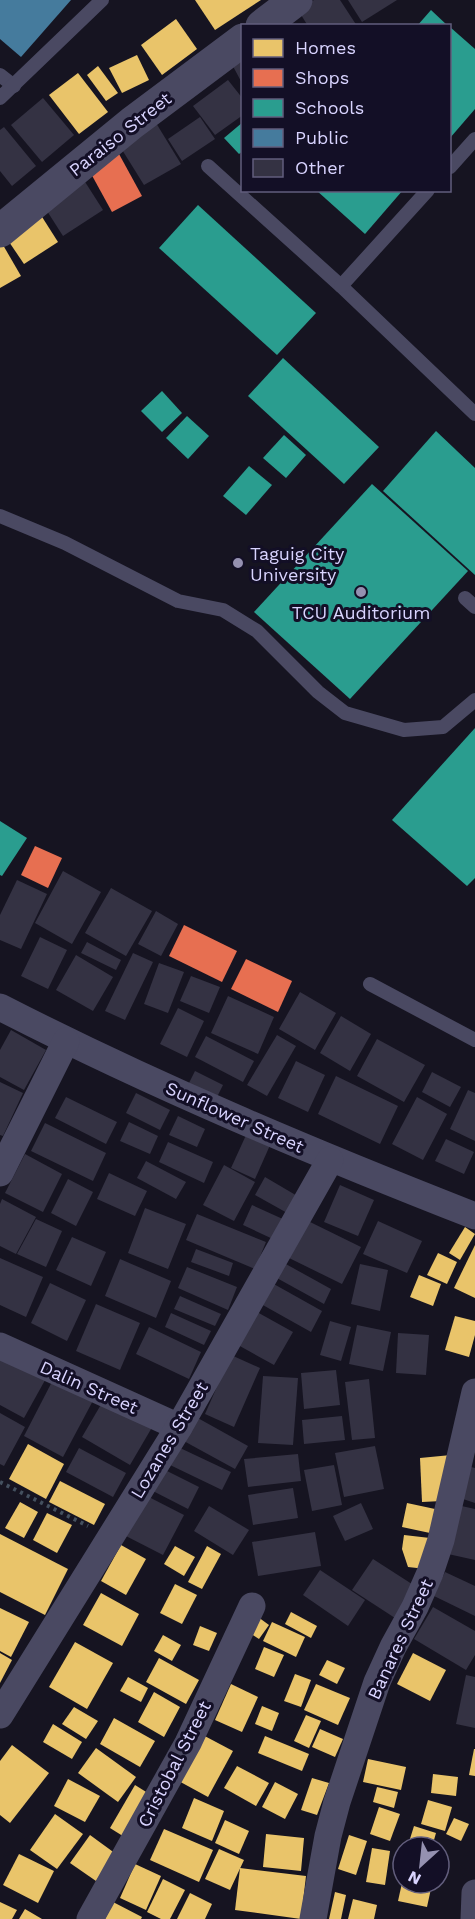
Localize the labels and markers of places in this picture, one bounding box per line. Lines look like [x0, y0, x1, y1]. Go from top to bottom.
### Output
place label: Taguig City University [250, 543, 345, 585]
marker: Taguig City University [231, 556, 245, 570]
marker: TCU Auditorium [354, 585, 368, 599]
place label: TCU Auditorium [292, 602, 430, 623]

